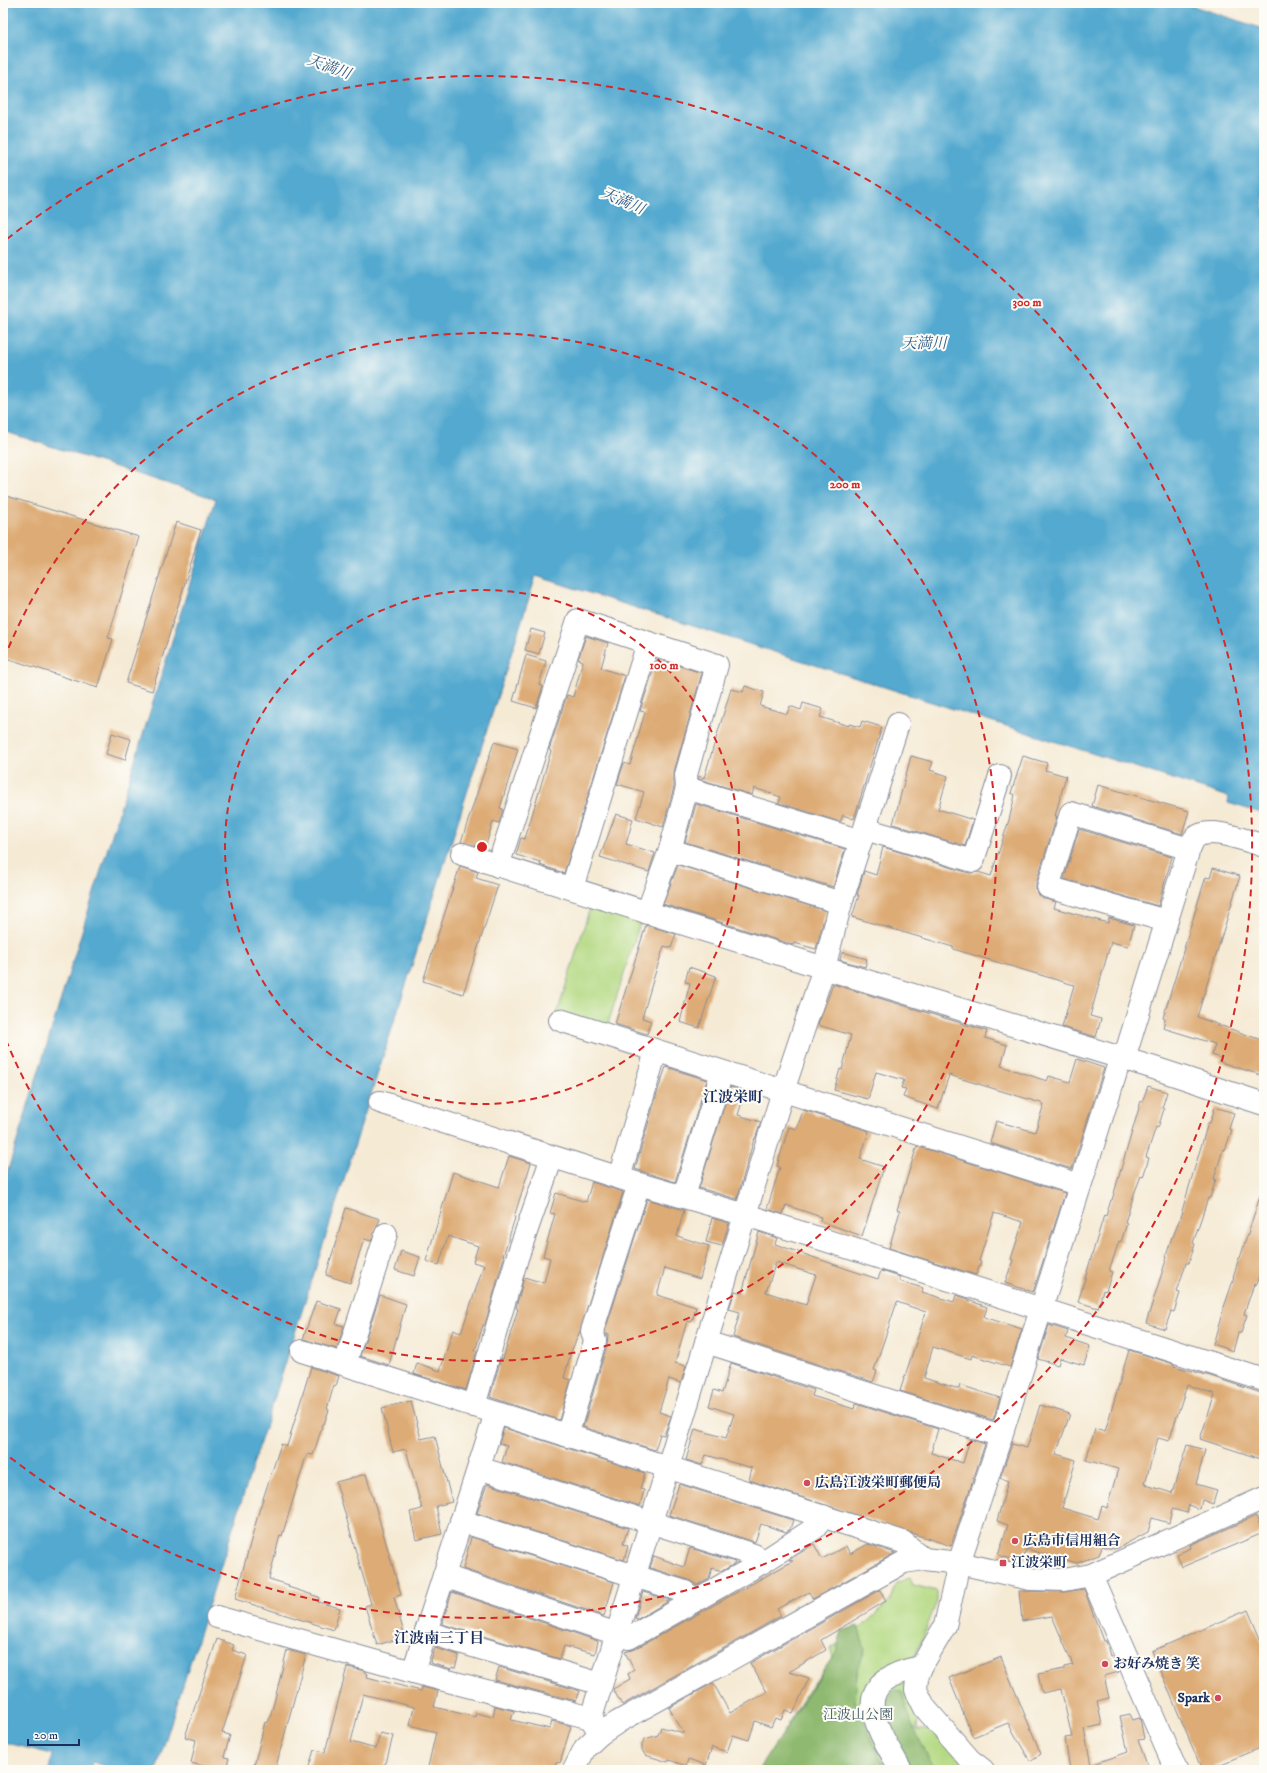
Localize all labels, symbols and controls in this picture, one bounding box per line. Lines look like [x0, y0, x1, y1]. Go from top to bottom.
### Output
water label: 天満川 [305, 50, 355, 84]
water label: 天満川 [599, 183, 649, 220]
text: 300 m [1013, 295, 1041, 310]
water label: 天満川 [901, 334, 948, 353]
text: 200 m [830, 477, 860, 492]
text: 100 m [650, 658, 678, 673]
centre of rings [475, 840, 489, 854]
district label: 江波栄町 [703, 1088, 763, 1107]
place label: 広島江波栄町郵便局 [815, 1474, 941, 1492]
marker: 広島江波栄町郵便局 [802, 1478, 812, 1488]
place label: 広島市信用組合 [1023, 1532, 1121, 1550]
marker: 広島市信用組合 [1010, 1536, 1020, 1546]
place label: 江波栄町 [1011, 1554, 1068, 1572]
marker: 江波栄町 [998, 1558, 1008, 1568]
district label: 江波南三丁目 [394, 1629, 484, 1648]
place label: お好み焼き 笑 [1113, 1655, 1200, 1673]
marker: お好み焼き 笑 [1100, 1659, 1110, 1669]
place label: Spark [1178, 1689, 1211, 1707]
marker: Spark [1213, 1693, 1223, 1703]
park label: 江波山公園 [823, 1706, 893, 1724]
scale bar [28, 1721, 79, 1747]
text: 20 m [34, 1728, 58, 1743]

